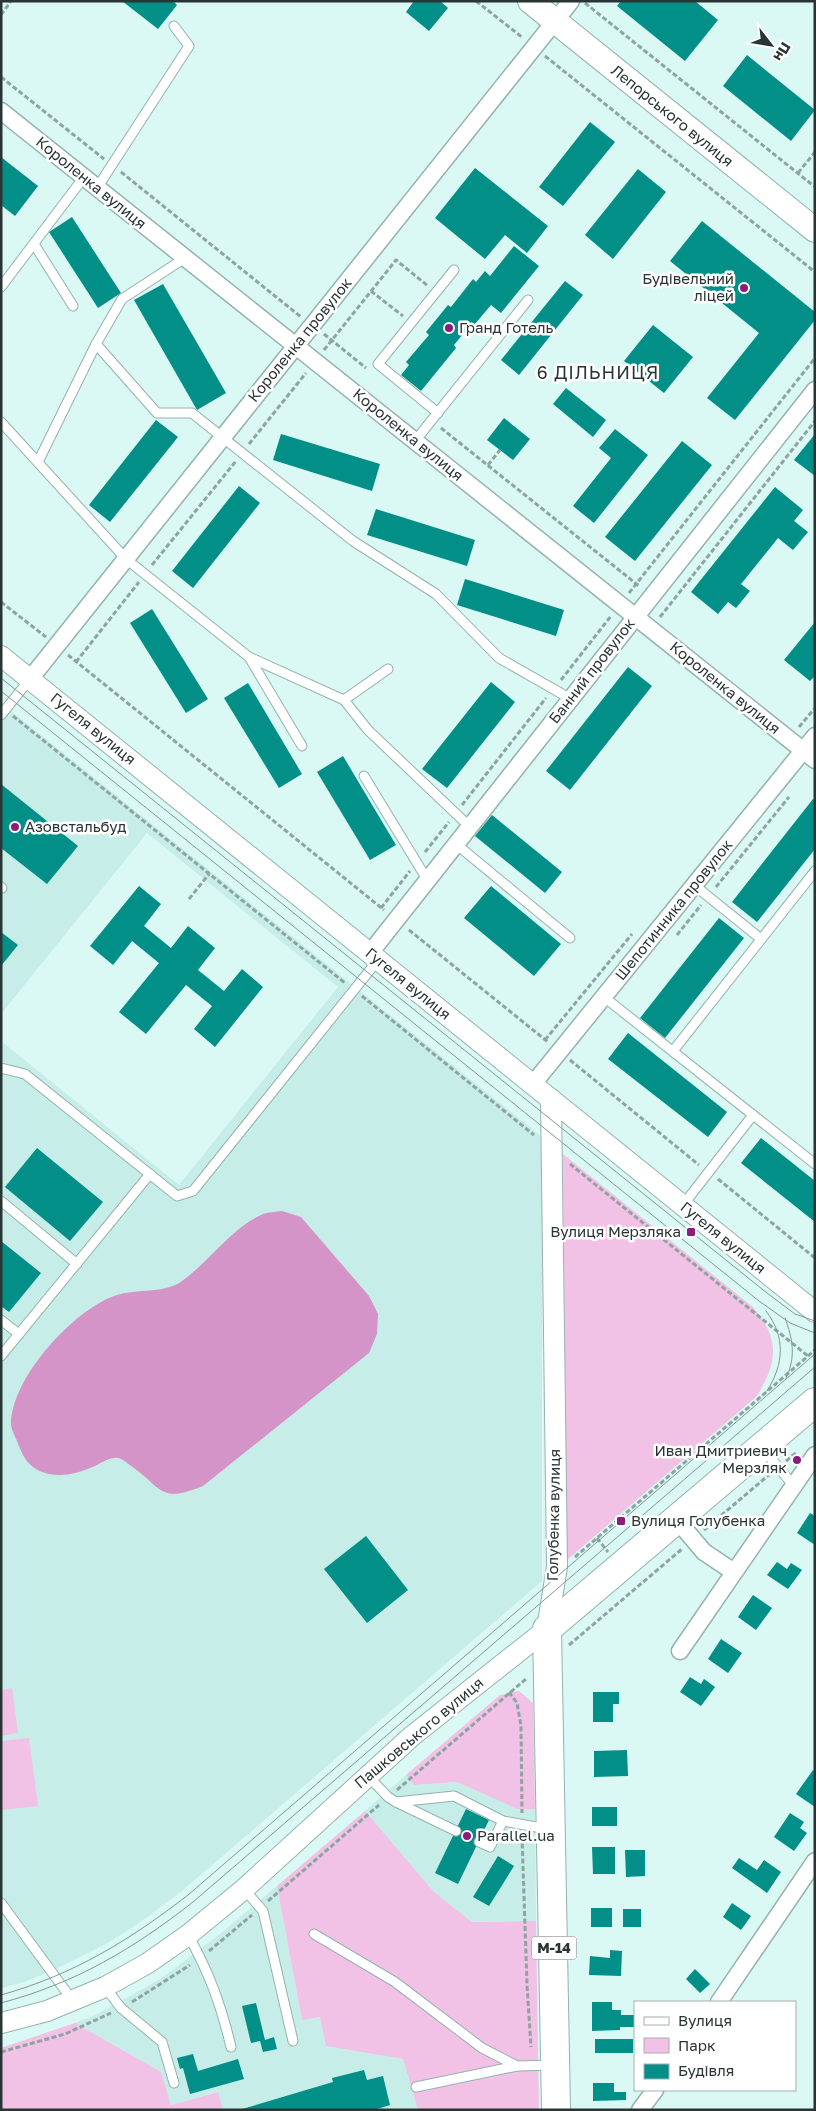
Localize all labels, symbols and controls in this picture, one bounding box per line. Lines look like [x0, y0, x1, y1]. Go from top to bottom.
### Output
north arrow [746, 20, 796, 70]
text: Пн [770, 39, 795, 64]
street label: Лепорського вулиця [608, 60, 737, 170]
street label: Короленка вулиця [33, 132, 150, 232]
place label: Будівельний ліцей [642, 269, 734, 304]
street label: Короленка провулок [244, 273, 355, 405]
marker: Будівельний ліцей [738, 282, 750, 294]
place label: Гранд Готель [459, 318, 554, 336]
marker: Гранд Готель [443, 322, 455, 334]
district label: 6 ДІЛЬНИЦЯ [537, 361, 659, 383]
street label: Короленка вулиця [350, 384, 467, 484]
street label: Банний провулок [545, 614, 638, 727]
street label: Короленка вулиця [667, 637, 784, 737]
street label: Гугеля вулиця [47, 688, 140, 768]
place label: Азовстальбуд [25, 817, 126, 835]
marker: Азовстальбуд [9, 821, 21, 833]
street label: Шепотинника провулок [611, 835, 736, 983]
street label: Гугеля вулиця [362, 943, 455, 1023]
street label: Гугеля вулиця [677, 1197, 770, 1277]
place label: Вулиця Мерзляка [550, 1222, 681, 1240]
marker: Вулиця Мерзляка [685, 1226, 697, 1238]
place label: Иван Дмитриевич Мерзляк [654, 1441, 787, 1476]
street label: Голубенка вулиця [543, 1449, 563, 1581]
marker: Иван Дмитриевич Мерзляк [791, 1454, 803, 1466]
place label: Вулиця Голубенка [631, 1511, 765, 1529]
marker: Вулиця Голубенка [615, 1515, 627, 1527]
street label: Пашковського вулиця [350, 1673, 486, 1791]
place label: Parallel.ua [477, 1826, 555, 1844]
marker: Parallel.ua [461, 1830, 473, 1842]
road number: М-14 [532, 1936, 576, 1960]
legend [634, 2001, 796, 2091]
text: Вулиця [678, 2011, 732, 2029]
text: Парк [678, 2036, 716, 2054]
text: Будівля [678, 2061, 734, 2079]

